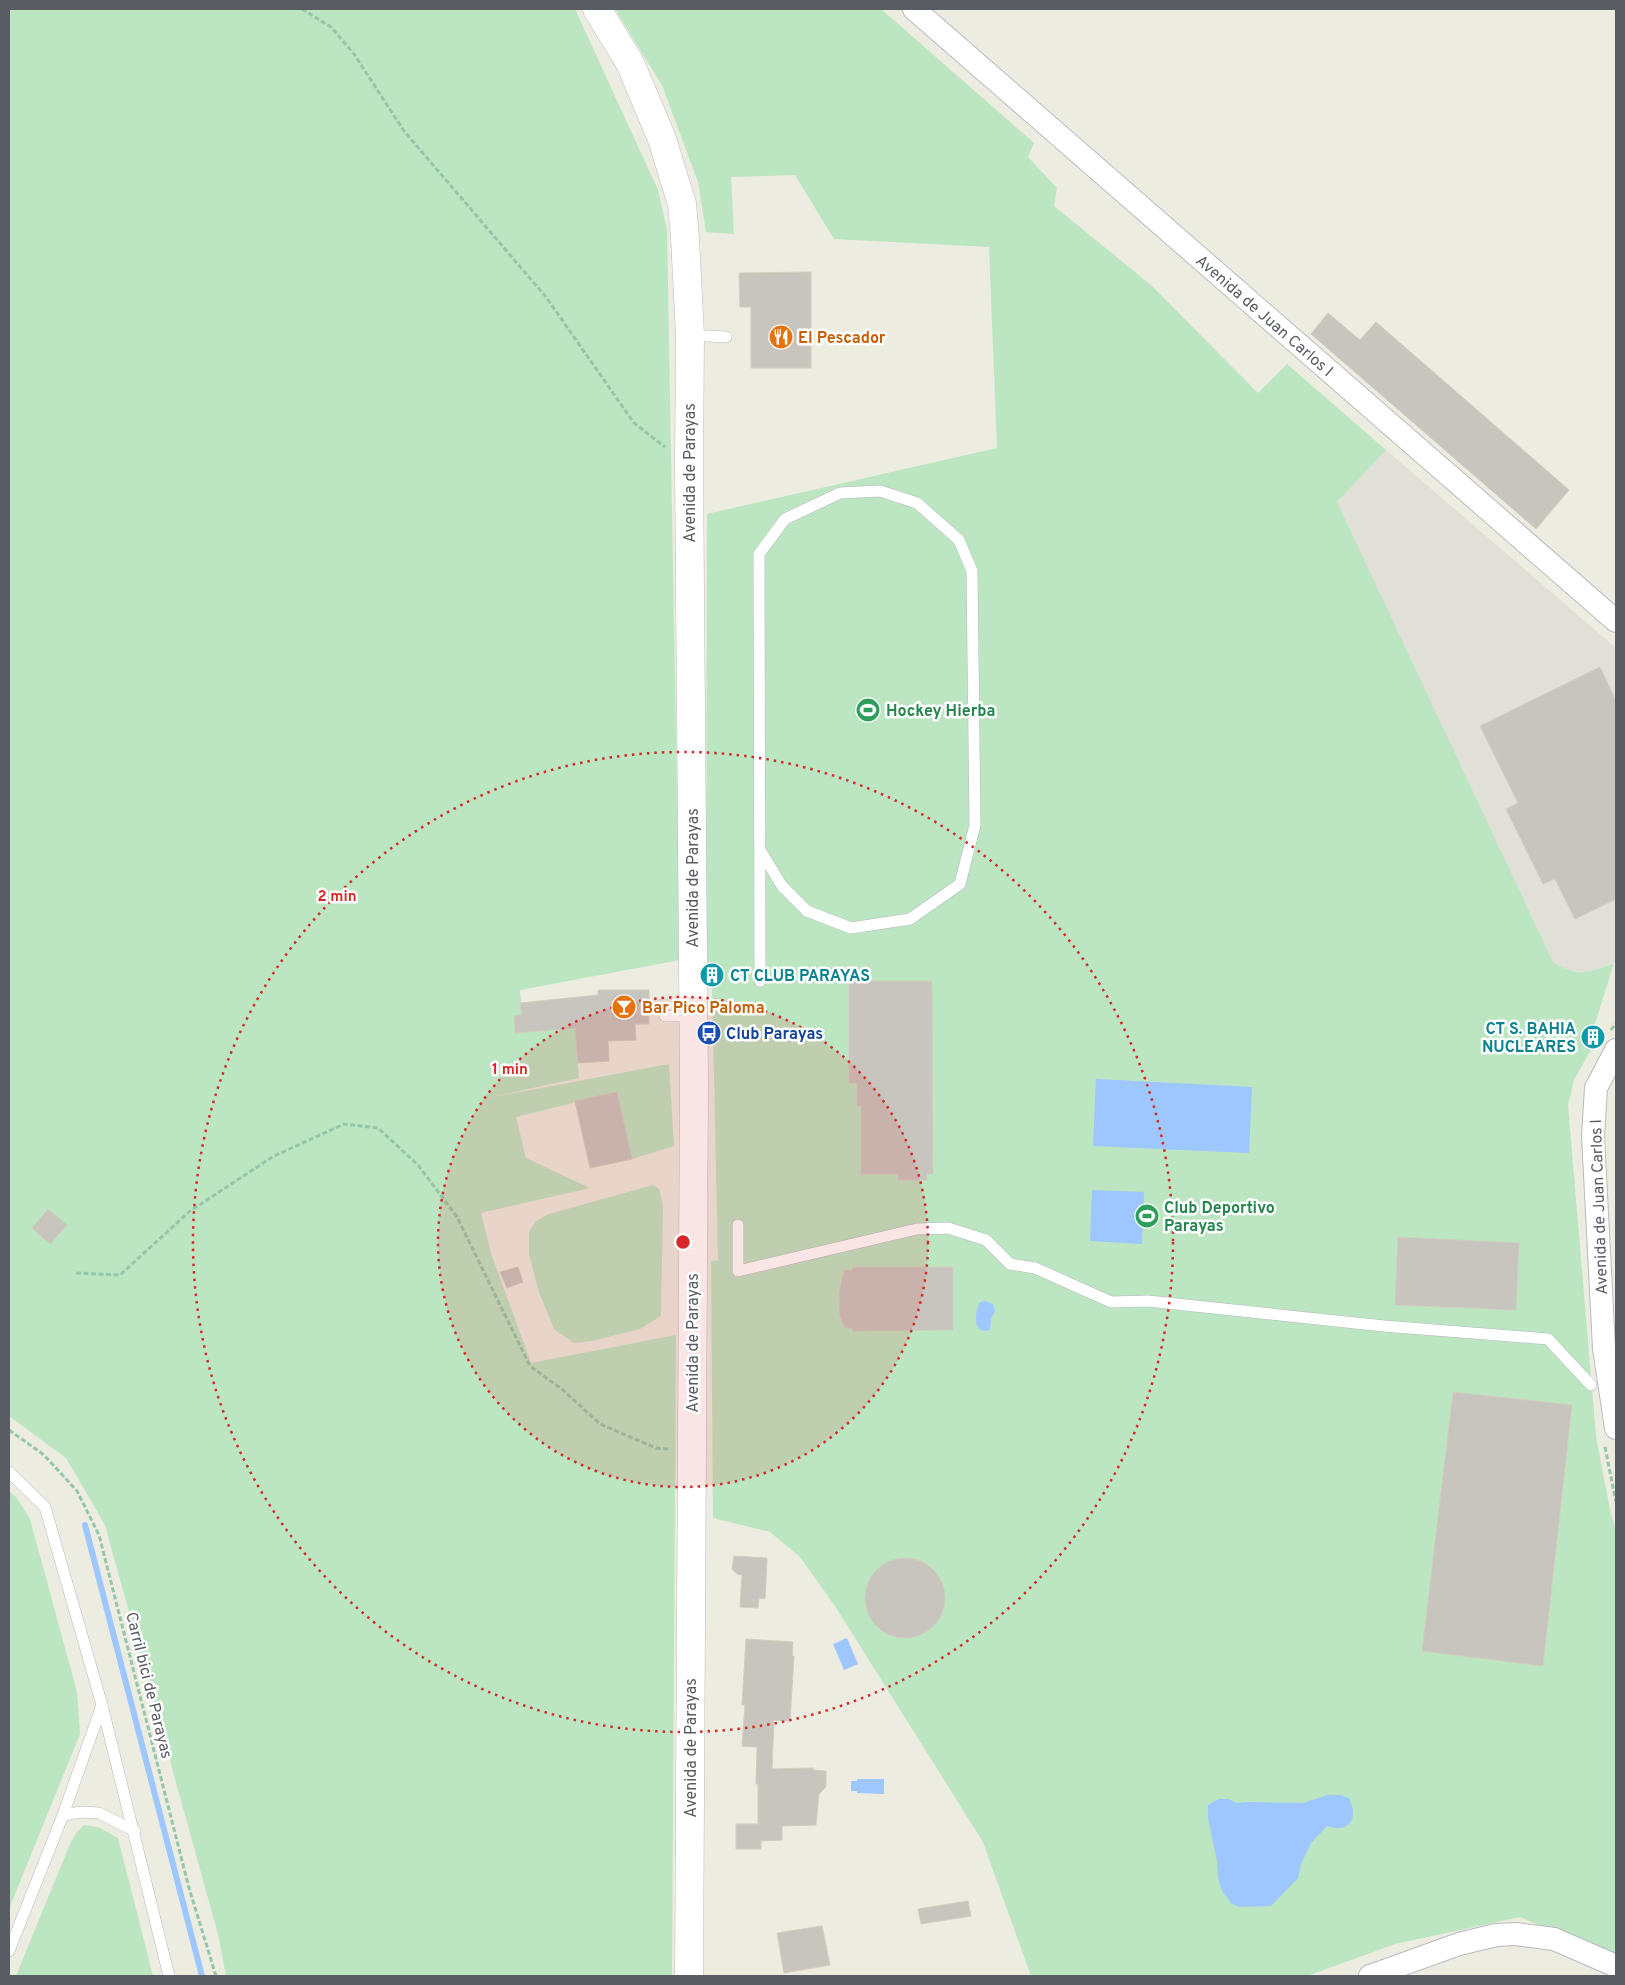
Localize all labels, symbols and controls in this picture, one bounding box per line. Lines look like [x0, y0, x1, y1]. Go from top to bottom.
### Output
street label: Avenida de Juan Carlos I [1191, 251, 1337, 382]
restaurant icon: El Pescador [768, 324, 794, 350]
place label: El Pescador [798, 329, 886, 349]
street label: Avenida de Parayas [681, 403, 701, 543]
sports icon: Hockey Hierba [855, 697, 881, 723]
place label: Hockey Hierba [886, 702, 995, 722]
street label: Avenida de Parayas [684, 808, 704, 948]
text: 2 min [317, 888, 357, 907]
building icon: CT CLUB PARAYAS [699, 962, 725, 988]
place label: CT CLUB PARAYAS [730, 967, 870, 987]
bar icon: Bar Pico Paloma [611, 994, 637, 1020]
place label: Bar Pico Paloma [642, 999, 765, 1019]
bus stop icon: Club Parayas [696, 1020, 722, 1046]
place label: CT S. BAHIA NUCLEARES [1482, 1020, 1576, 1058]
building icon: CT S. BAHIA NUCLEARES [1580, 1024, 1606, 1050]
place label: Club Parayas [726, 1025, 823, 1045]
text: 1 min [492, 1061, 528, 1080]
street label: Avenida de Juan Carlos I [1587, 1119, 1613, 1295]
place label: Club Deportivo Parayas [1164, 1199, 1275, 1237]
sports icon: Club Deportivo Parayas [1134, 1203, 1160, 1229]
centre of rings [674, 1233, 692, 1251]
street label: Avenida de Parayas [684, 1273, 704, 1413]
street label: Carril bici de Parayas [120, 1610, 176, 1761]
street label: Avenida de Parayas [682, 1678, 702, 1818]

